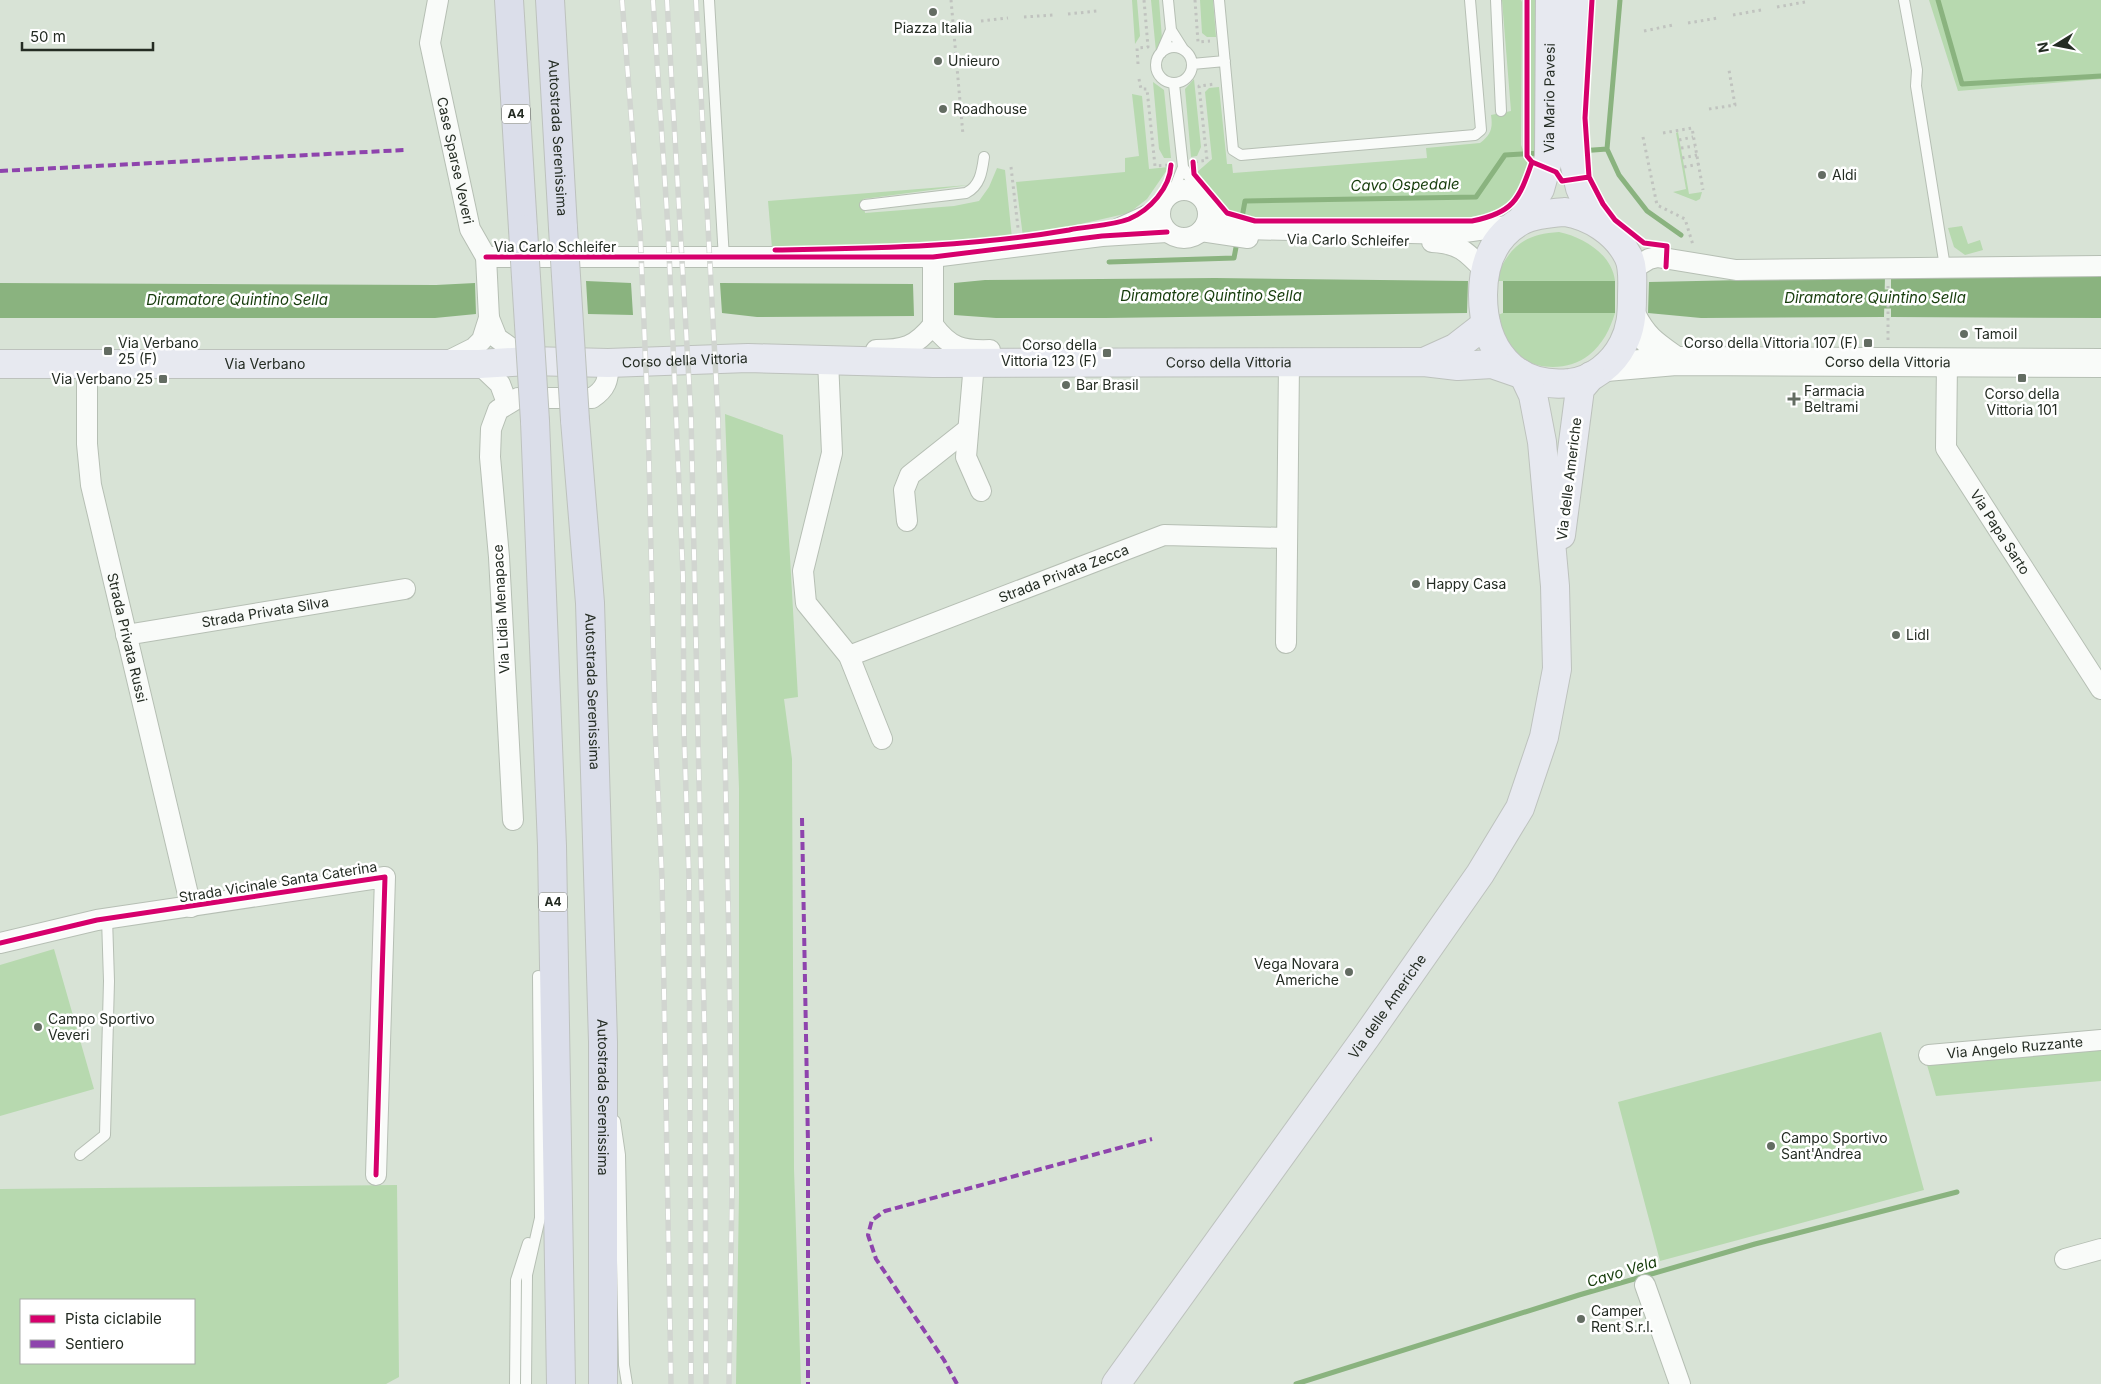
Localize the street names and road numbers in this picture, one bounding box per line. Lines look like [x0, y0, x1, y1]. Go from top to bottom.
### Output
street label: Via Mario Pavesi [1540, 43, 1558, 153]
street label: Autostrada Serenissima [545, 59, 571, 216]
street label: Case Sparse Veveri [434, 95, 478, 226]
road number: A4 [502, 105, 530, 124]
street label: Via Carlo Schleifer [1287, 230, 1409, 249]
street label: Via Carlo Schleifer [494, 238, 616, 255]
street label: Corso della Vittoria [622, 349, 748, 370]
street label: Corso della Vittoria [1166, 353, 1292, 371]
street label: Corso della Vittoria [1825, 353, 1951, 370]
street label: Via Verbano [225, 355, 305, 372]
street label: Via delle Americhe [1553, 416, 1584, 541]
street label: Via Papa Sarto [1967, 486, 2034, 577]
street label: Strada Privata Zecca [996, 540, 1131, 606]
street label: Via Lidia Menapace [489, 544, 512, 674]
street label: Strada Privata Russi [104, 571, 151, 704]
street label: Strada Privata Silva [200, 593, 330, 630]
street label: Autostrada Serenissima [582, 613, 604, 770]
street label: Strada Vicinale Santa Caterina [178, 857, 378, 906]
road number: A4 [539, 892, 567, 912]
street label: Via delle Americhe [1344, 950, 1429, 1062]
street label: Autostrada Serenissima [594, 1019, 612, 1176]
street label: Via Angelo Ruzzante [1946, 1033, 2084, 1061]

